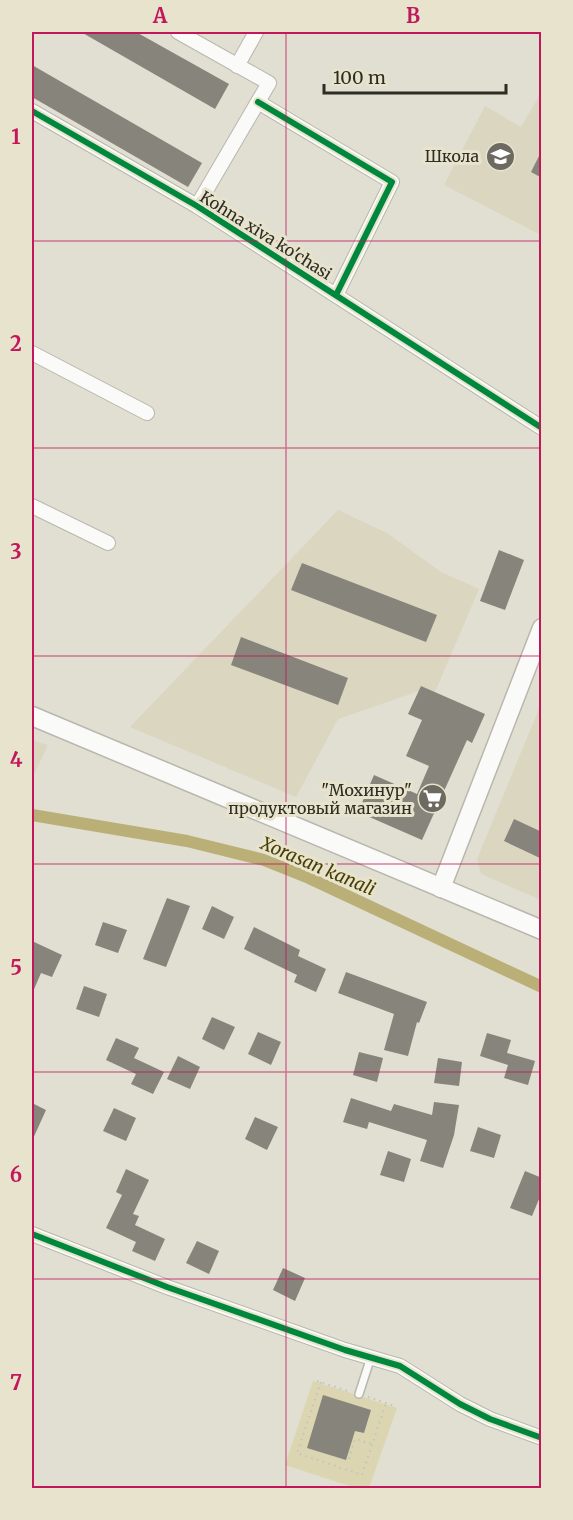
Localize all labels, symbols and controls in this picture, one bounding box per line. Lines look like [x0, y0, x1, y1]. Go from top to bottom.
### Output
text: A [152, 3, 168, 28]
text: B [406, 3, 420, 28]
scale bar [324, 57, 506, 95]
text: 100 m [333, 66, 386, 89]
text: 1 [11, 124, 21, 149]
school or university icon: Школа [484, 140, 516, 172]
place label: Школа [424, 146, 479, 166]
street label: Kohna xiva ko'chasi [196, 186, 336, 284]
text: 2 [10, 331, 22, 356]
text: 3 [10, 539, 22, 564]
text: 4 [10, 747, 23, 772]
place label: "Мохинур" продуктовый магазин [228, 780, 412, 818]
supermarket icon: "Мохинур" продуктовый магазин [417, 783, 449, 815]
water label: Xorasan kanali [256, 831, 379, 900]
text: 5 [10, 955, 22, 980]
text: 6 [10, 1162, 22, 1187]
text: 7 [10, 1370, 22, 1395]

